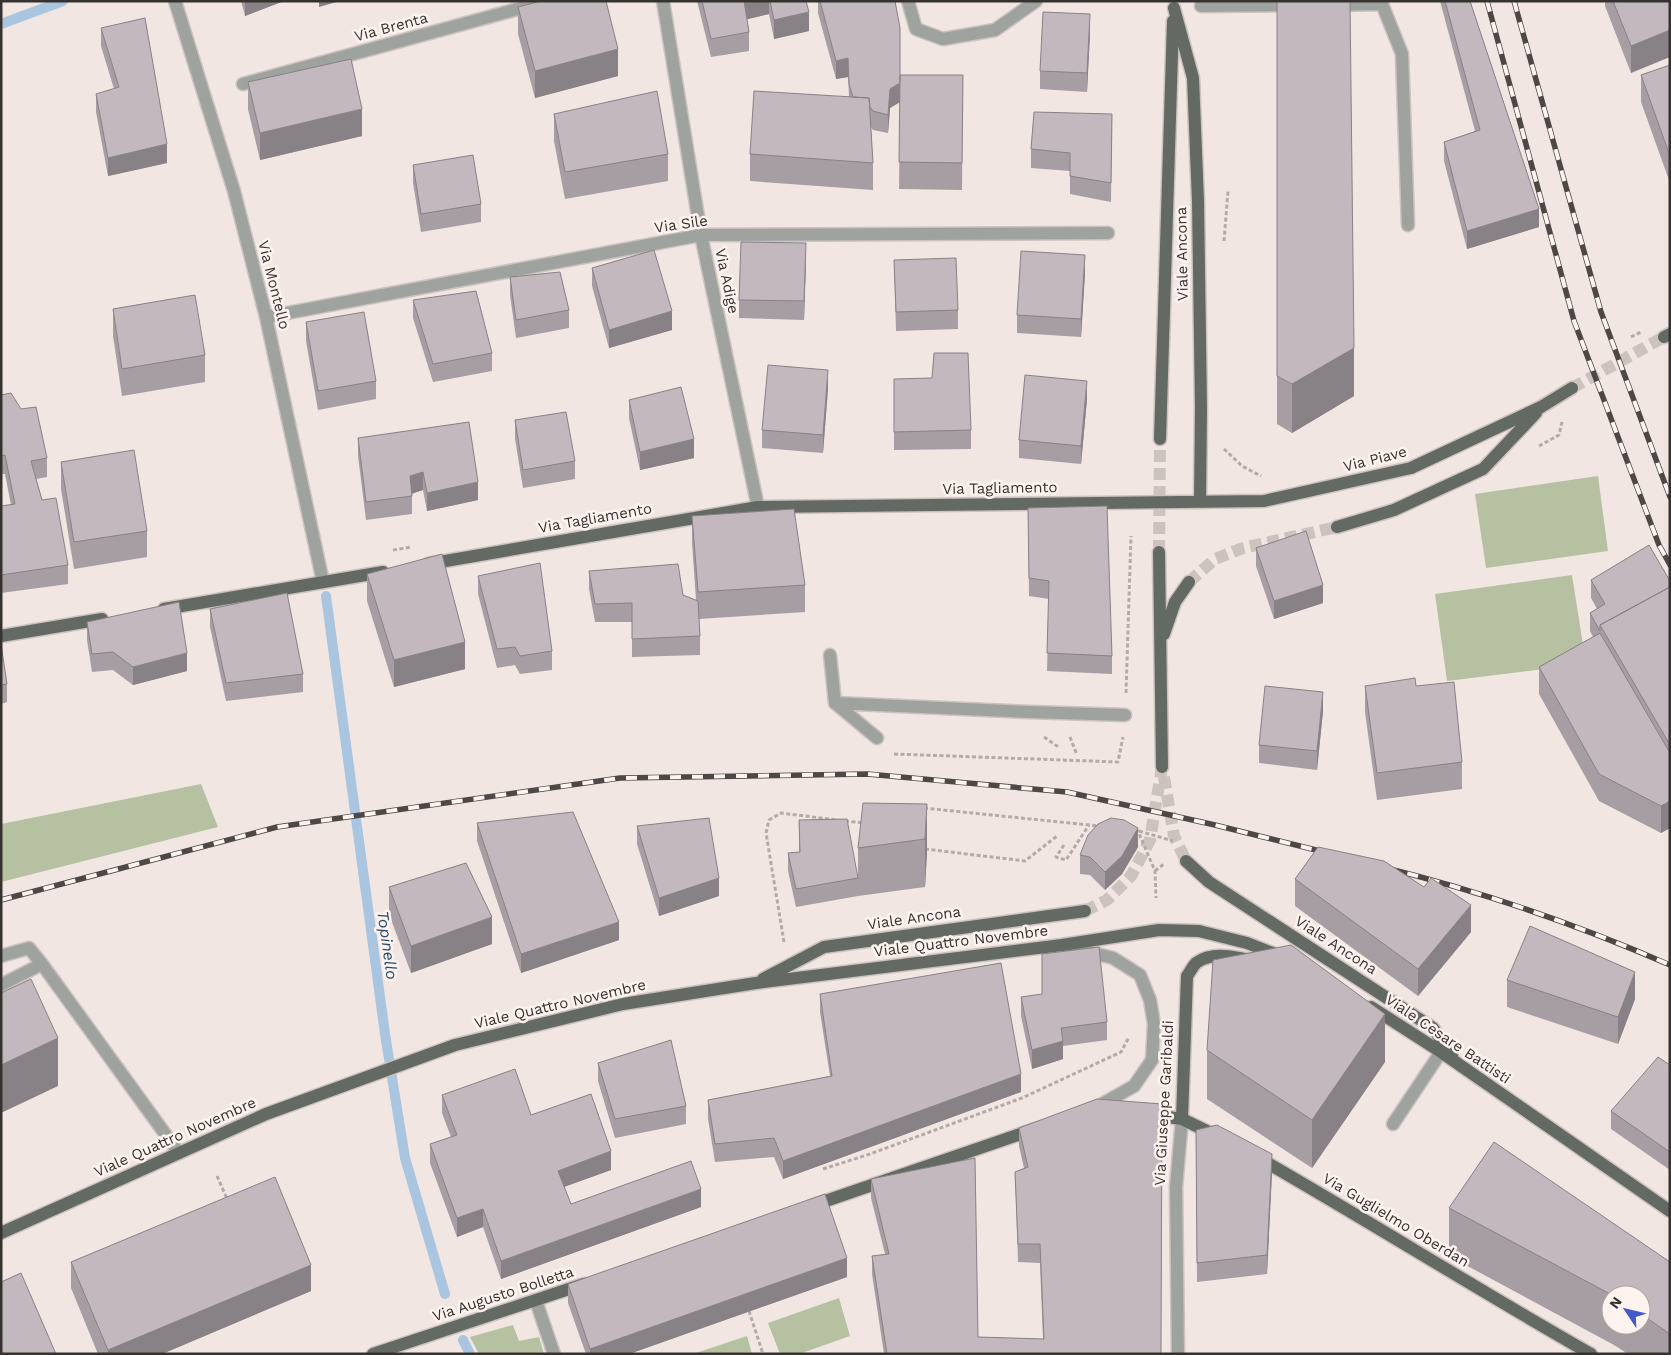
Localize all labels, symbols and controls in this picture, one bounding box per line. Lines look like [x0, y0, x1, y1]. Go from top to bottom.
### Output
street label: Via Brenta [352, 8, 430, 45]
street label: Viale Ancona [1172, 206, 1192, 301]
street label: Via Sile [653, 211, 709, 237]
street label: Via Montello [254, 239, 294, 331]
street label: Via Adige [711, 247, 743, 315]
street label: Via Piave [1341, 442, 1409, 476]
street label: Via Tagliamento [942, 478, 1058, 498]
street label: Via Tagliamento [537, 499, 653, 537]
street label: Viale Ancona [866, 902, 962, 933]
water label: Topinello [373, 909, 402, 981]
street label: Viale Ancona [1292, 912, 1381, 979]
street label: Viale Quattro Novembre [873, 921, 1049, 961]
street label: Viale Quattro Novembre [473, 976, 647, 1032]
street label: Viale Cesare Battisti [1382, 990, 1514, 1088]
street label: Via Giuseppe Garibaldi [1151, 1020, 1177, 1186]
street label: Viale Quattro Novembre [91, 1093, 259, 1181]
street label: Via Guglielmo Oberdan [1320, 1169, 1472, 1271]
street label: Via Augusto Bolletta [430, 1263, 576, 1325]
north arrow [1601, 1285, 1651, 1335]
text: N [1606, 1294, 1625, 1311]

